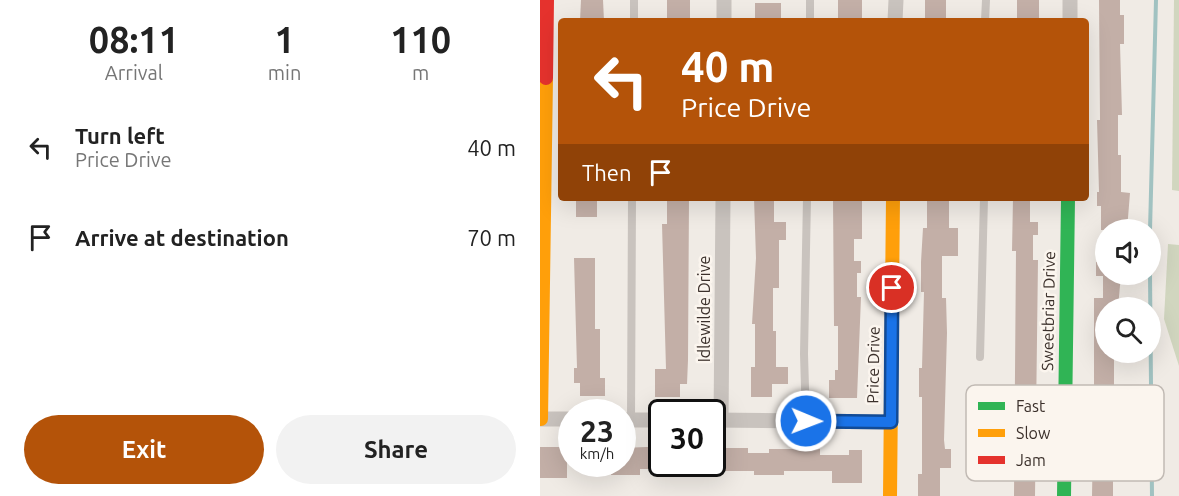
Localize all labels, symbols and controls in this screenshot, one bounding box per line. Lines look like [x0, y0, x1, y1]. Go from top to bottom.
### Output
text: 08:11 [89, 19, 179, 60]
text: 1 [274, 19, 295, 60]
text: 110 [390, 19, 451, 60]
icon: left [582, 42, 660, 120]
text: 40 m [681, 43, 775, 90]
text: Arrival [105, 61, 163, 84]
text: min [268, 61, 301, 84]
text: m [412, 61, 429, 84]
text: Price Drive [681, 92, 811, 122]
text: Turn left [75, 123, 165, 148]
icon: left [24, 131, 57, 164]
text: 40 m [467, 135, 516, 160]
text: Price Drive [75, 148, 172, 171]
icon: arrive [644, 156, 677, 189]
text: Then [582, 160, 632, 185]
map controls [1095, 219, 1161, 363]
button: sound [1095, 219, 1161, 285]
icon: arrive [24, 221, 57, 254]
text: Arrive at destination [75, 225, 289, 250]
text: 70 m [467, 225, 516, 250]
street label: Sweetbriar Drive [1038, 251, 1058, 371]
street label: Idlewilde Drive [695, 256, 713, 362]
pin [866, 262, 917, 313]
icon: arrive [875, 271, 908, 304]
button: search [1095, 297, 1161, 363]
street label: Price Drive [863, 326, 883, 404]
legend [966, 385, 1164, 481]
position arrow [774, 389, 838, 453]
text: Fast [1016, 397, 1046, 415]
speed limit sign: 30 [648, 399, 726, 477]
text: 23 [580, 414, 614, 448]
button: Exit [24, 415, 264, 484]
button: Share [276, 415, 516, 484]
text: Slow [1016, 424, 1051, 442]
text: km/h [580, 445, 614, 462]
text: Jam [1016, 451, 1046, 469]

